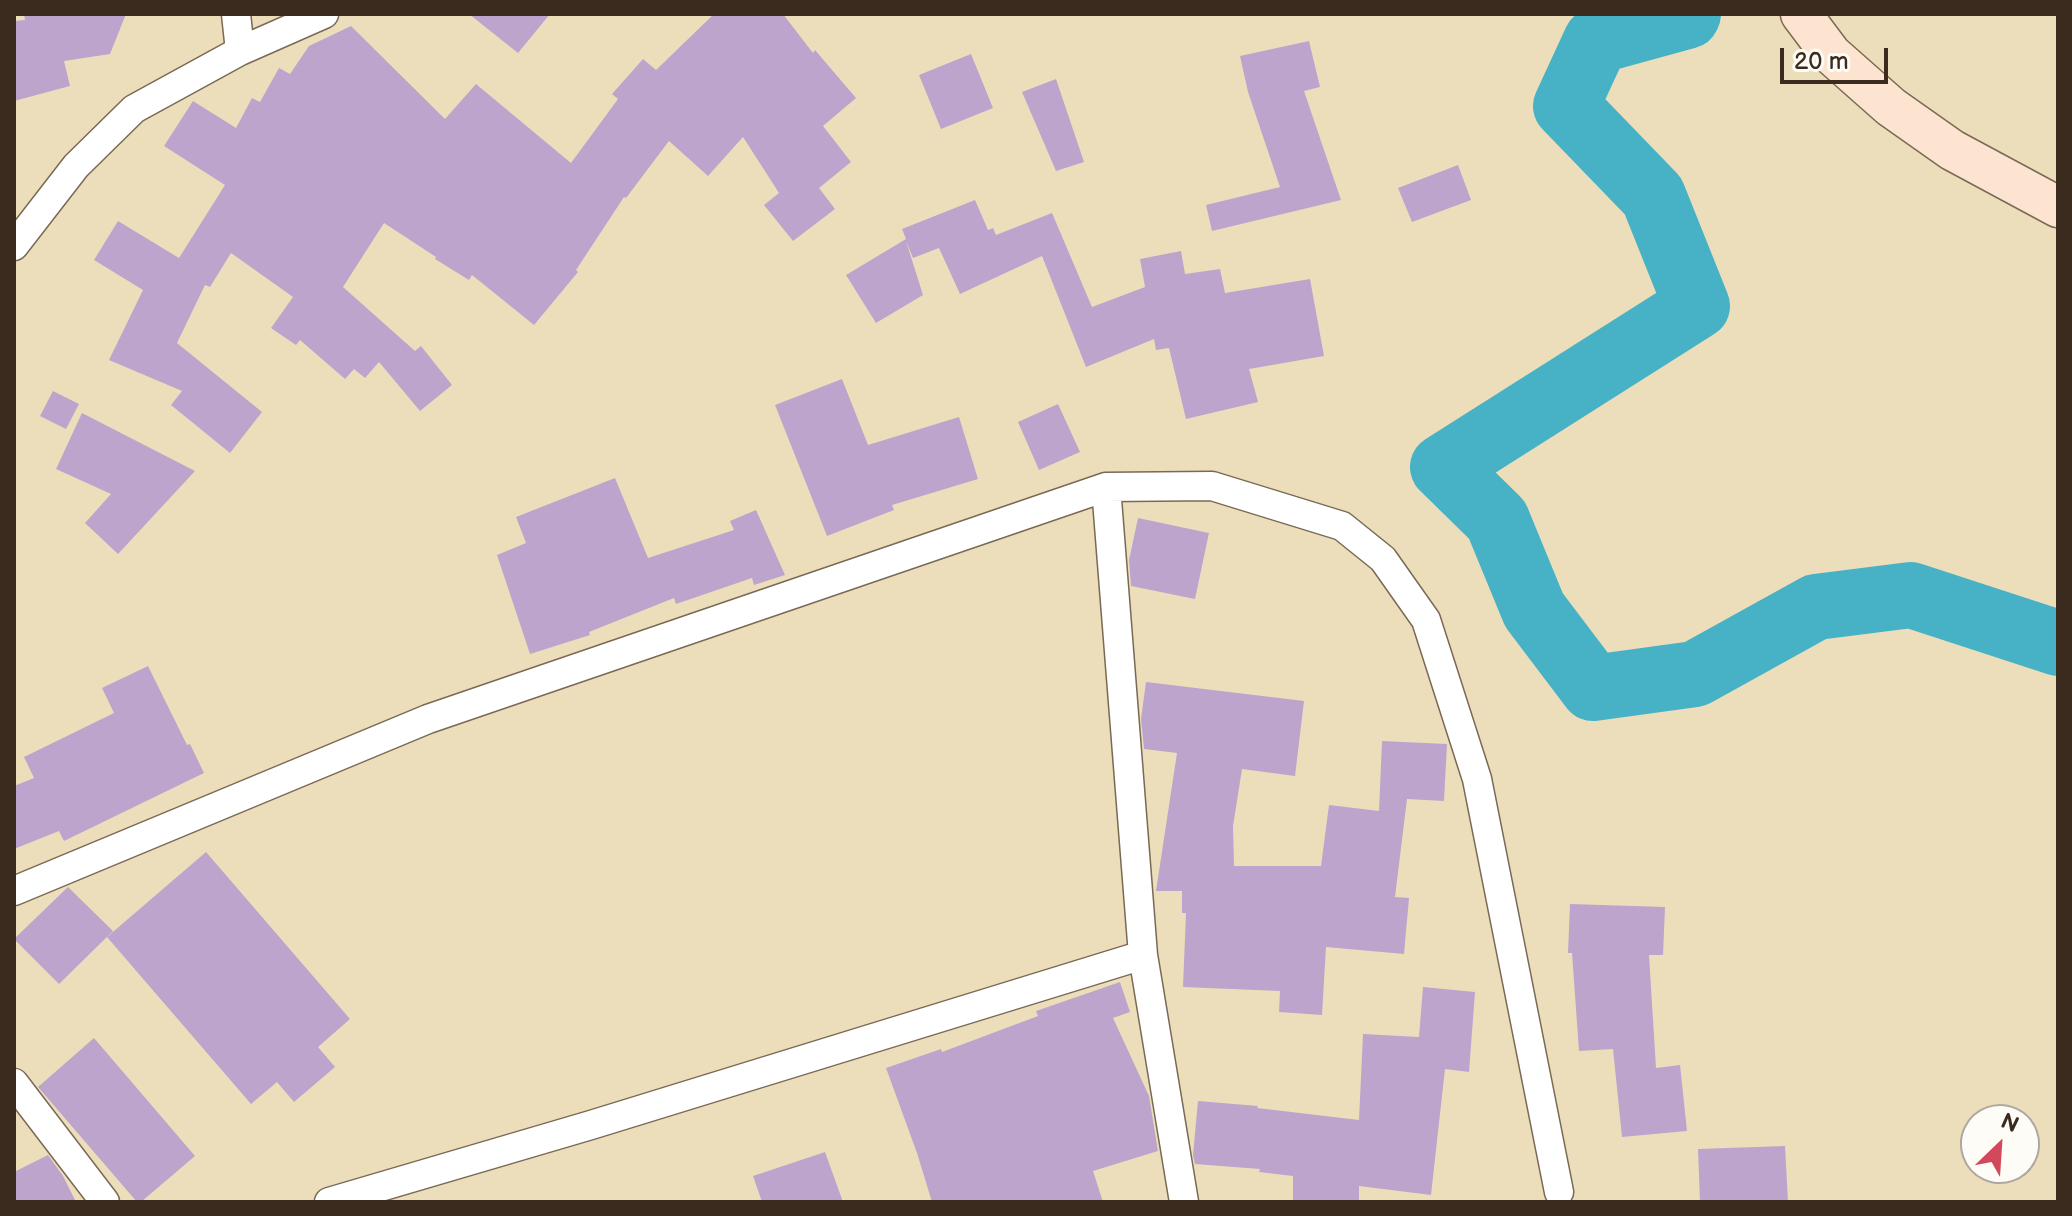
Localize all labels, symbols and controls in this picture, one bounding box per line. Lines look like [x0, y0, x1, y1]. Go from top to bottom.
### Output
scale bar [1784, 32, 1892, 82]
text: 20 m [1794, 47, 1849, 76]
north arrow [1960, 1104, 2040, 1184]
text: N [1996, 1108, 2023, 1139]

